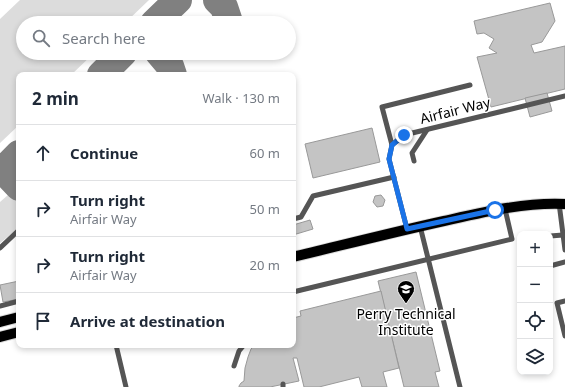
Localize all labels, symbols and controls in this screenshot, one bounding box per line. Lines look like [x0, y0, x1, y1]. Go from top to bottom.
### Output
search box [16, 16, 296, 60]
icon: search [30, 27, 52, 49]
text: Search here [62, 28, 145, 48]
text: 2 min [32, 87, 79, 110]
text: Walk · 130 m [202, 89, 280, 107]
street label: Airfair Way [418, 92, 493, 128]
route end [395, 126, 413, 144]
icon: ahead [32, 142, 54, 164]
text: Continue [70, 143, 138, 163]
text: 60 m [250, 144, 280, 162]
text: Turn right [70, 190, 145, 210]
icon: right [32, 198, 54, 220]
text: 50 m [250, 200, 280, 218]
route start [486, 201, 504, 219]
text: Airfair Way [70, 210, 137, 228]
map controls [517, 231, 553, 375]
button: + [517, 231, 553, 267]
text: Turn right [70, 246, 145, 266]
icon: right [32, 254, 54, 276]
text: 20 m [250, 256, 280, 274]
text: Airfair Way [70, 266, 137, 284]
button: − [517, 267, 553, 303]
school or university icon: Perry Technical Institute [396, 279, 416, 304]
button: locate [517, 303, 553, 339]
place label: Perry Technical Institute [356, 304, 456, 339]
icon: arrive [32, 310, 54, 332]
text: Arrive at destination [70, 311, 225, 331]
button: layers [517, 339, 553, 375]

